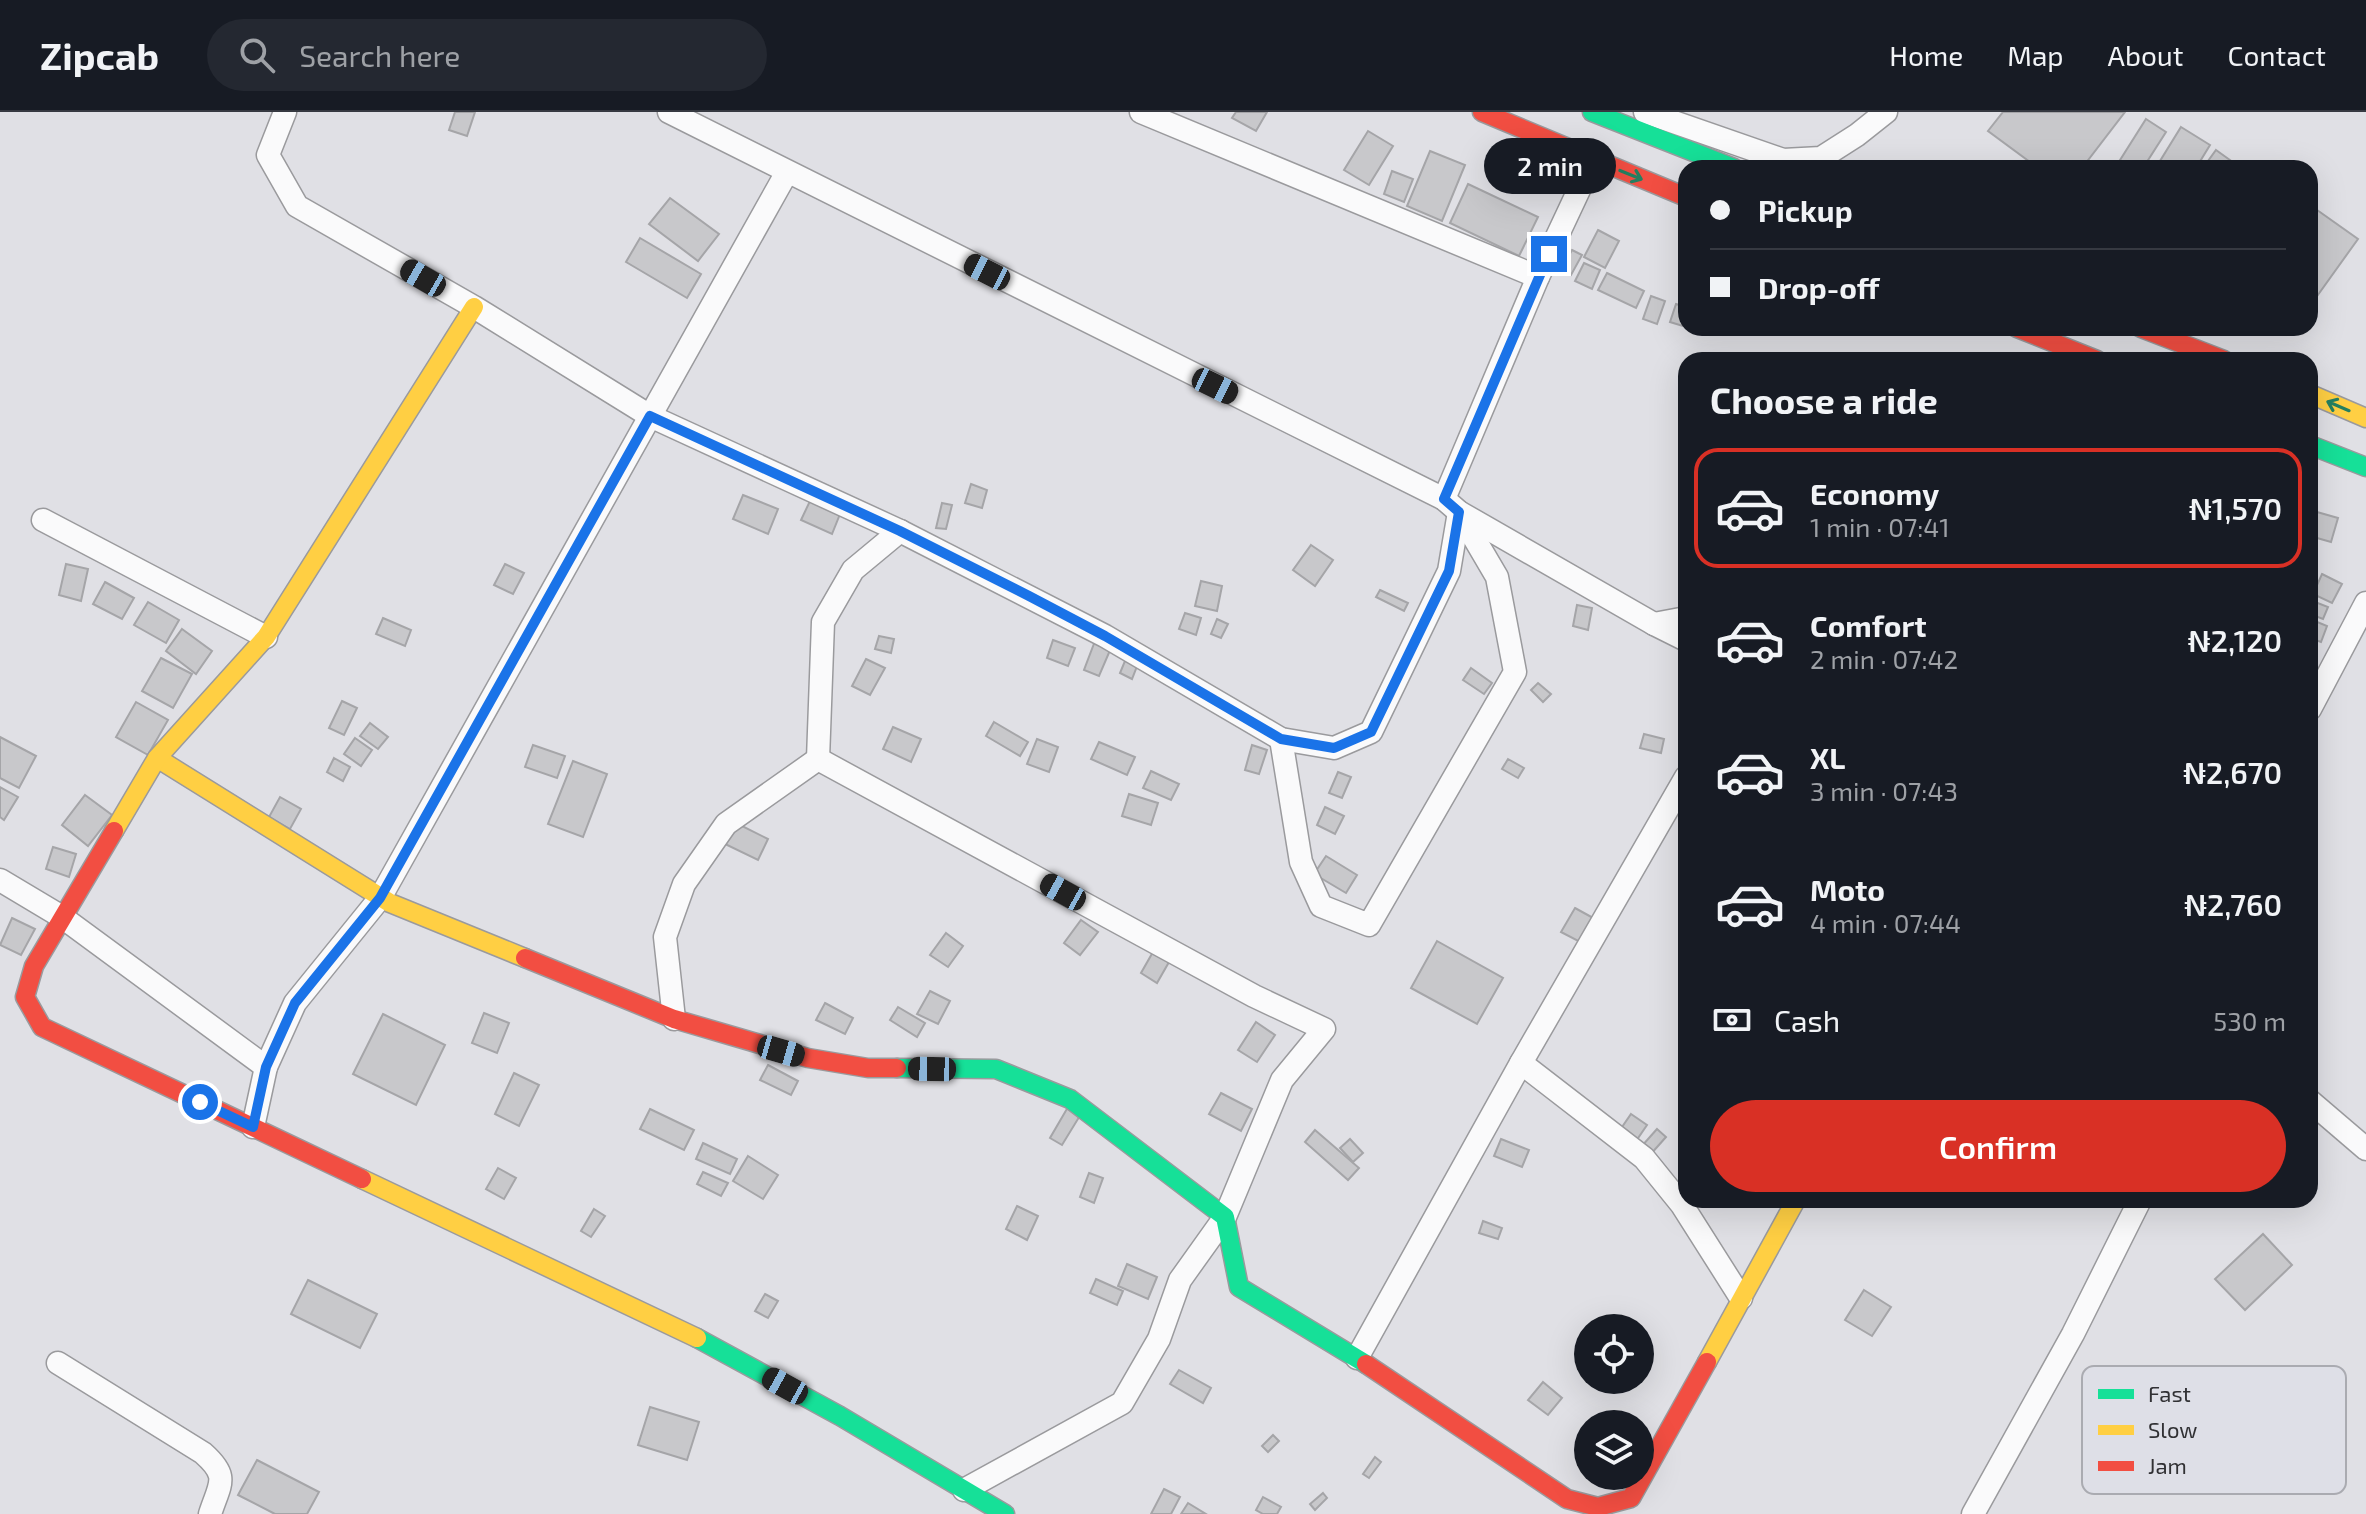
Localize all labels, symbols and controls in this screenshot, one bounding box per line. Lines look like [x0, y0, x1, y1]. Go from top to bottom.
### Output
search box [207, 19, 767, 91]
text: Zipcab [40, 32, 159, 78]
icon: search [235, 33, 279, 77]
text: Search here [299, 37, 460, 73]
text: Home [1889, 38, 1963, 72]
text: Map [2007, 38, 2064, 72]
text: About [2108, 38, 2183, 72]
text: Contact [2227, 38, 2326, 72]
callout: 2 min [1483, 138, 1615, 194]
text: 2 min [1517, 150, 1583, 181]
one-way arrow [1618, 169, 1643, 183]
text: Pickup [1758, 192, 1853, 228]
route end [1531, 236, 1567, 272]
car [960, 250, 1014, 294]
car [396, 256, 450, 300]
text: Drop-off [1758, 269, 1880, 305]
car [1188, 365, 1242, 407]
text: Choose a ride [1710, 378, 1938, 421]
one-way arrow [2326, 397, 2351, 412]
icon: car [1714, 472, 1786, 544]
text: Economy [1810, 475, 1939, 511]
text: ₦1,570 [2189, 490, 2282, 526]
text: 1 min · 07:41 [1810, 511, 1950, 542]
icon: car [1714, 604, 1786, 676]
text: Comfort [1810, 607, 1927, 643]
text: ₦2,120 [2188, 622, 2282, 658]
text: 2 min · 07:42 [1810, 643, 1958, 674]
icon: car [1714, 736, 1786, 808]
text: XL [1810, 739, 1845, 775]
text: ₦2,670 [2183, 754, 2282, 790]
text: 3 min · 07:43 [1810, 775, 1958, 806]
icon: car [1714, 868, 1786, 940]
car [1036, 870, 1090, 914]
text: Moto [1810, 871, 1885, 907]
text: ₦2,760 [2184, 886, 2282, 922]
text: 4 min · 07:44 [1810, 907, 1961, 938]
icon: cash [1710, 998, 1754, 1042]
text: Cash [1774, 1002, 1840, 1038]
text: 530 m [2213, 1005, 2286, 1036]
car [755, 1033, 807, 1069]
car [908, 1057, 956, 1081]
route start [182, 1084, 218, 1120]
button: Confirm [1710, 1100, 2286, 1192]
map controls [1574, 1314, 1654, 1490]
button: locate [1574, 1314, 1654, 1394]
car [758, 1364, 812, 1408]
legend [2082, 1366, 2346, 1494]
text: Fast [2148, 1380, 2191, 1406]
button: layers [1574, 1410, 1654, 1490]
text: Slow [2148, 1416, 2197, 1442]
text: Jam [2148, 1452, 2187, 1478]

